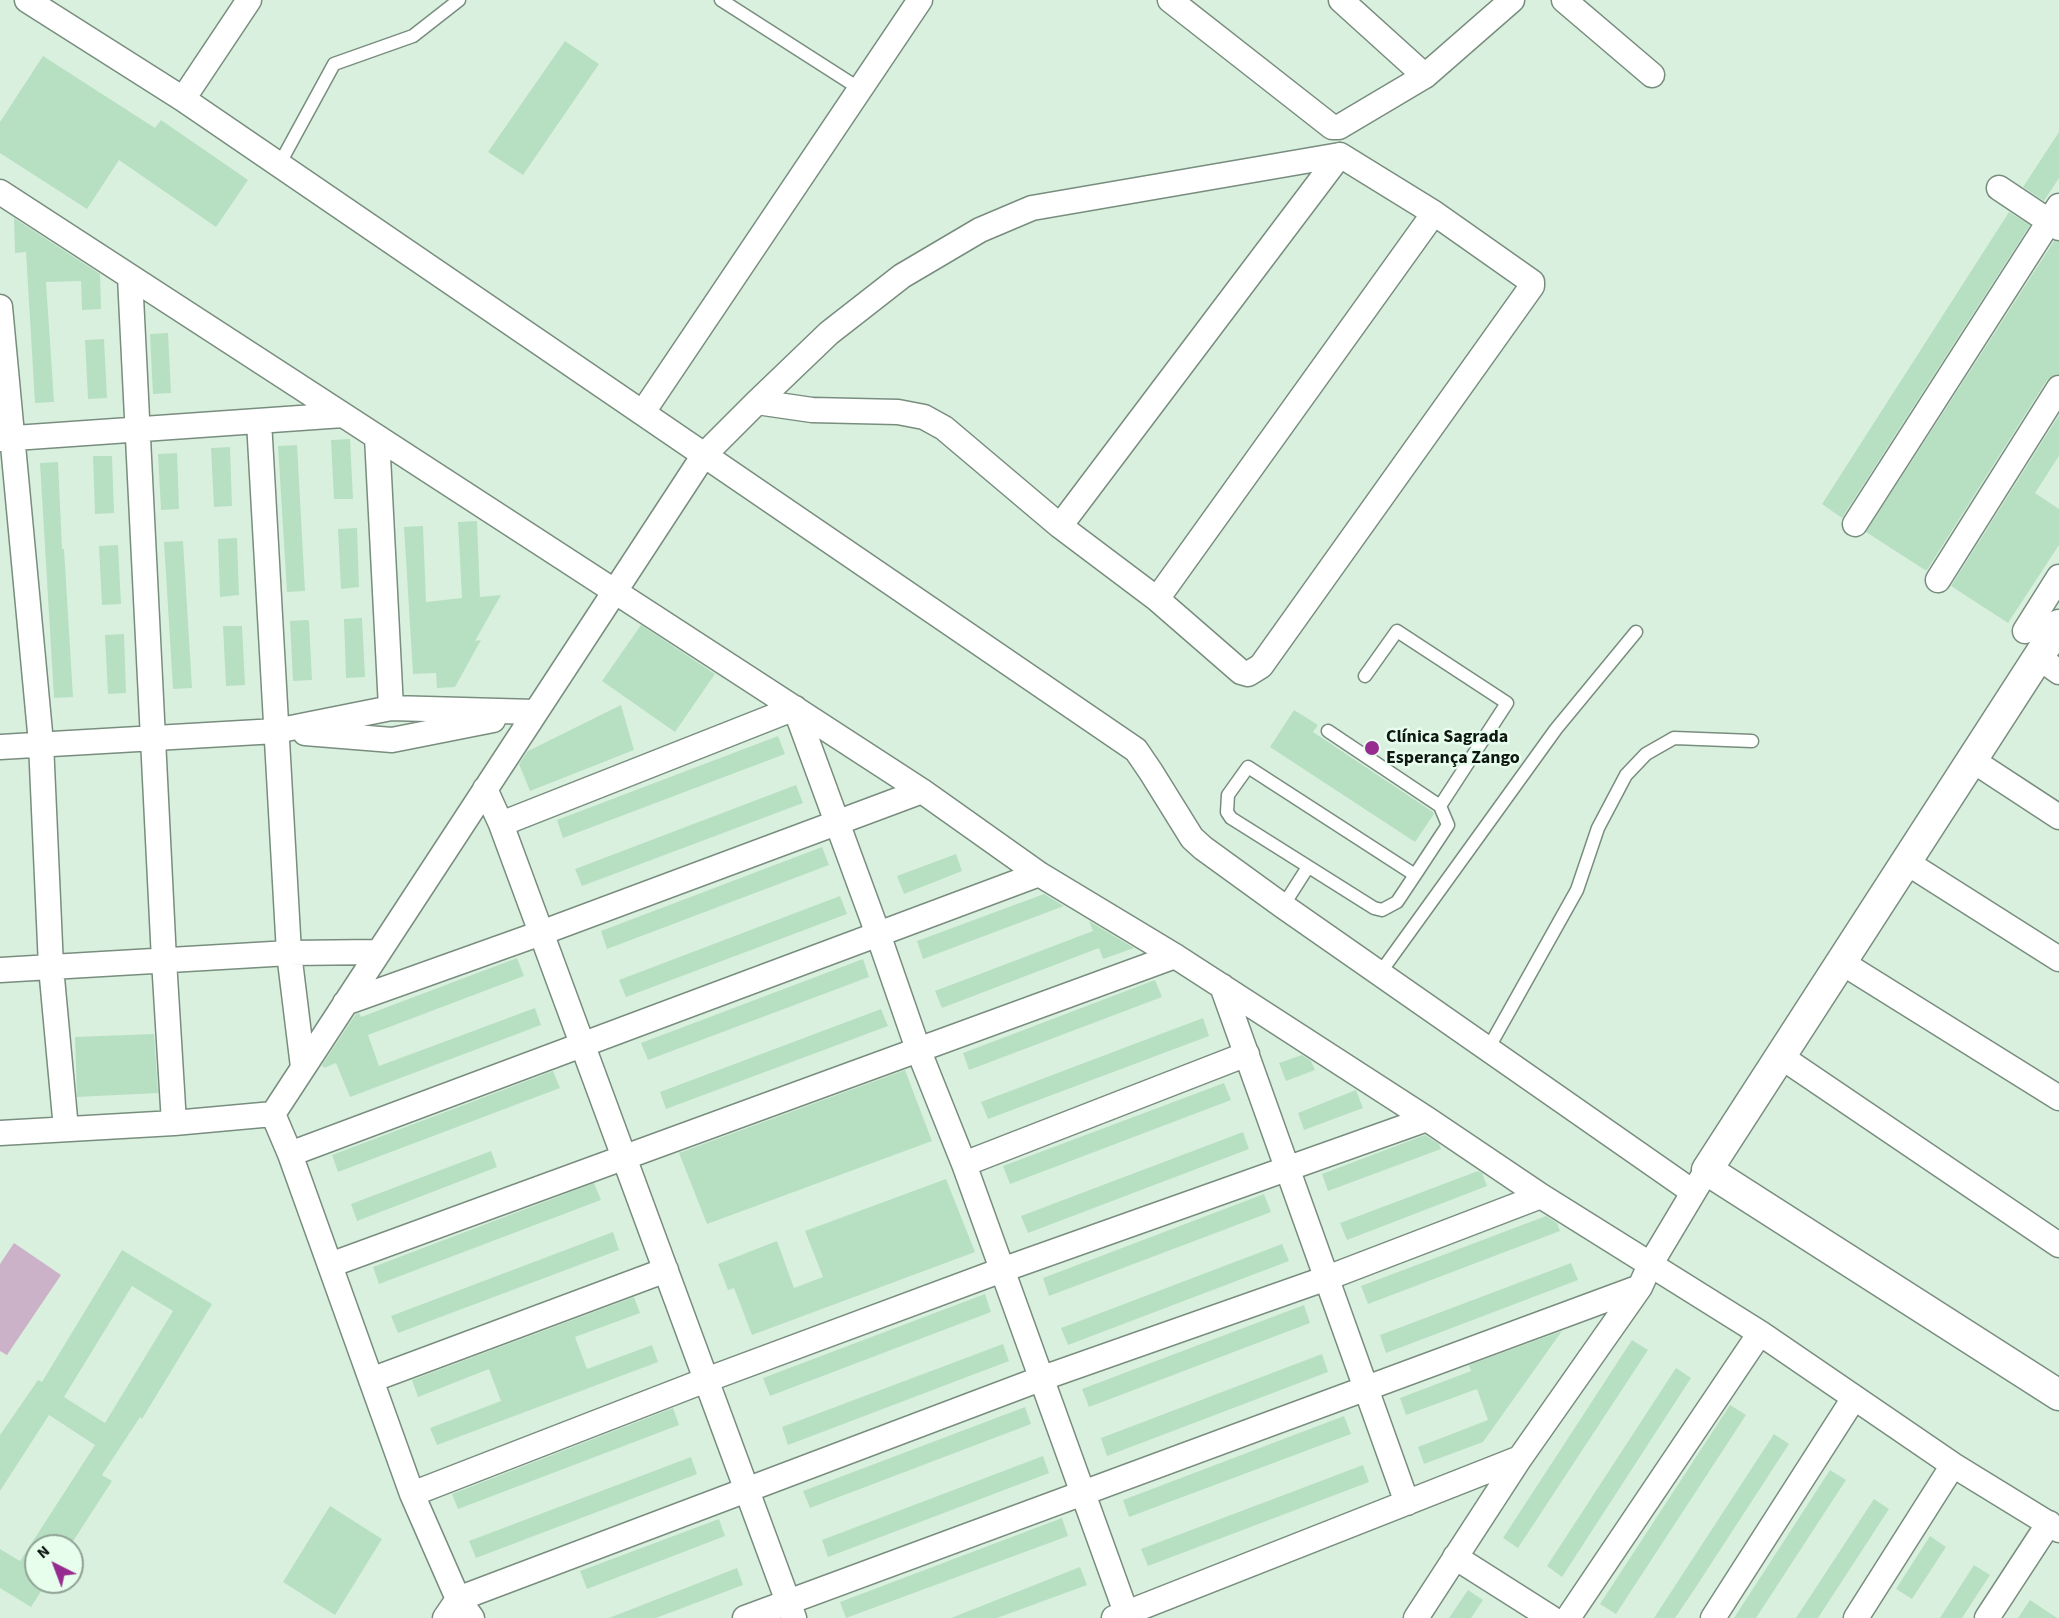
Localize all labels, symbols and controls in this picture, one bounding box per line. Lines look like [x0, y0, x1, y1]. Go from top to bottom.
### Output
place label: Clínica Sagrada Esperança Zango [1386, 727, 1520, 770]
marker: Clínica Sagrada Esperança Zango [1363, 739, 1381, 757]
north arrow [24, 1534, 84, 1594]
text: N [32, 1540, 55, 1564]

